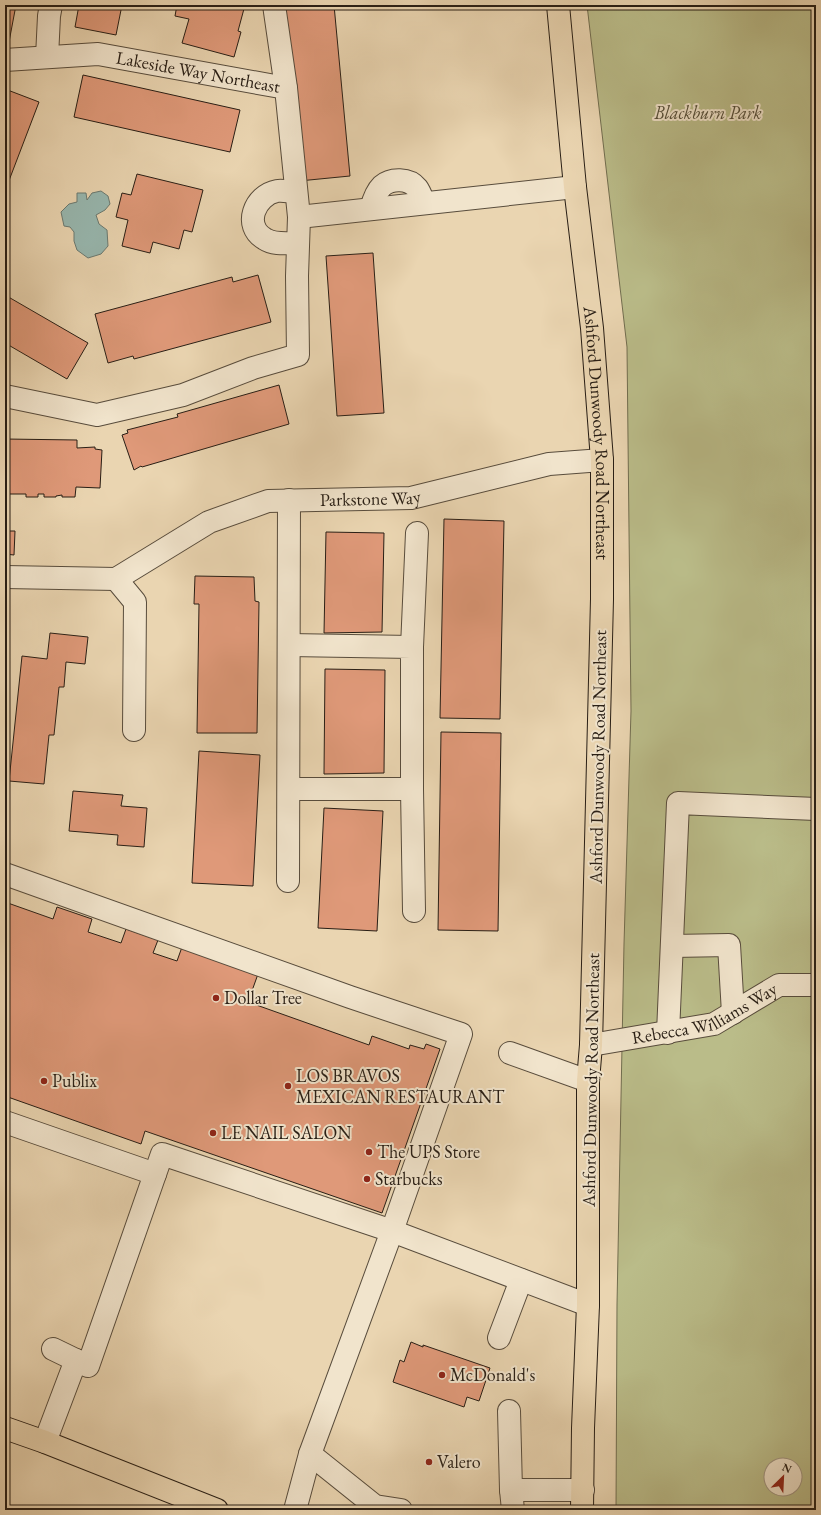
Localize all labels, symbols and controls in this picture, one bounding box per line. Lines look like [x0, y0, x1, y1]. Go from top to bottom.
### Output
street label: Lakeside Way Northeast [114, 46, 282, 98]
park label: Blackburn Park [653, 101, 762, 124]
street label: Ashford Dunwoody Road Northeast [578, 304, 614, 560]
street label: Parkstone Way [320, 484, 423, 511]
street label: Ashford Dunwoody Road Northeast [584, 630, 611, 885]
street label: Ashford Dunwoody Road Northeast [577, 953, 604, 1208]
street label: Rebecca Williams Way [630, 977, 781, 1049]
place label: Dollar Tree [224, 986, 302, 1009]
marker: Dollar Tree [211, 993, 221, 1003]
place label: LOS BRAVOS MEXICAN RESTAURANT [296, 1064, 505, 1108]
place label: Publix [52, 1069, 97, 1092]
marker: Publix [39, 1076, 49, 1086]
marker: LOS BRAVOS MEXICAN RESTAURANT [283, 1081, 293, 1091]
place label: LE NAIL SALON [221, 1121, 352, 1144]
marker: LE NAIL SALON [208, 1128, 218, 1138]
place label: The UPS Store [377, 1140, 480, 1163]
marker: The UPS Store [364, 1147, 374, 1157]
place label: Starbucks [375, 1167, 443, 1190]
marker: Starbucks [362, 1174, 372, 1184]
place label: McDonald's [450, 1363, 535, 1386]
marker: McDonald's [437, 1370, 447, 1380]
place label: Valero [437, 1450, 481, 1473]
marker: Valero [424, 1457, 434, 1467]
north arrow [763, 1457, 803, 1497]
text: N [780, 1460, 794, 1476]

